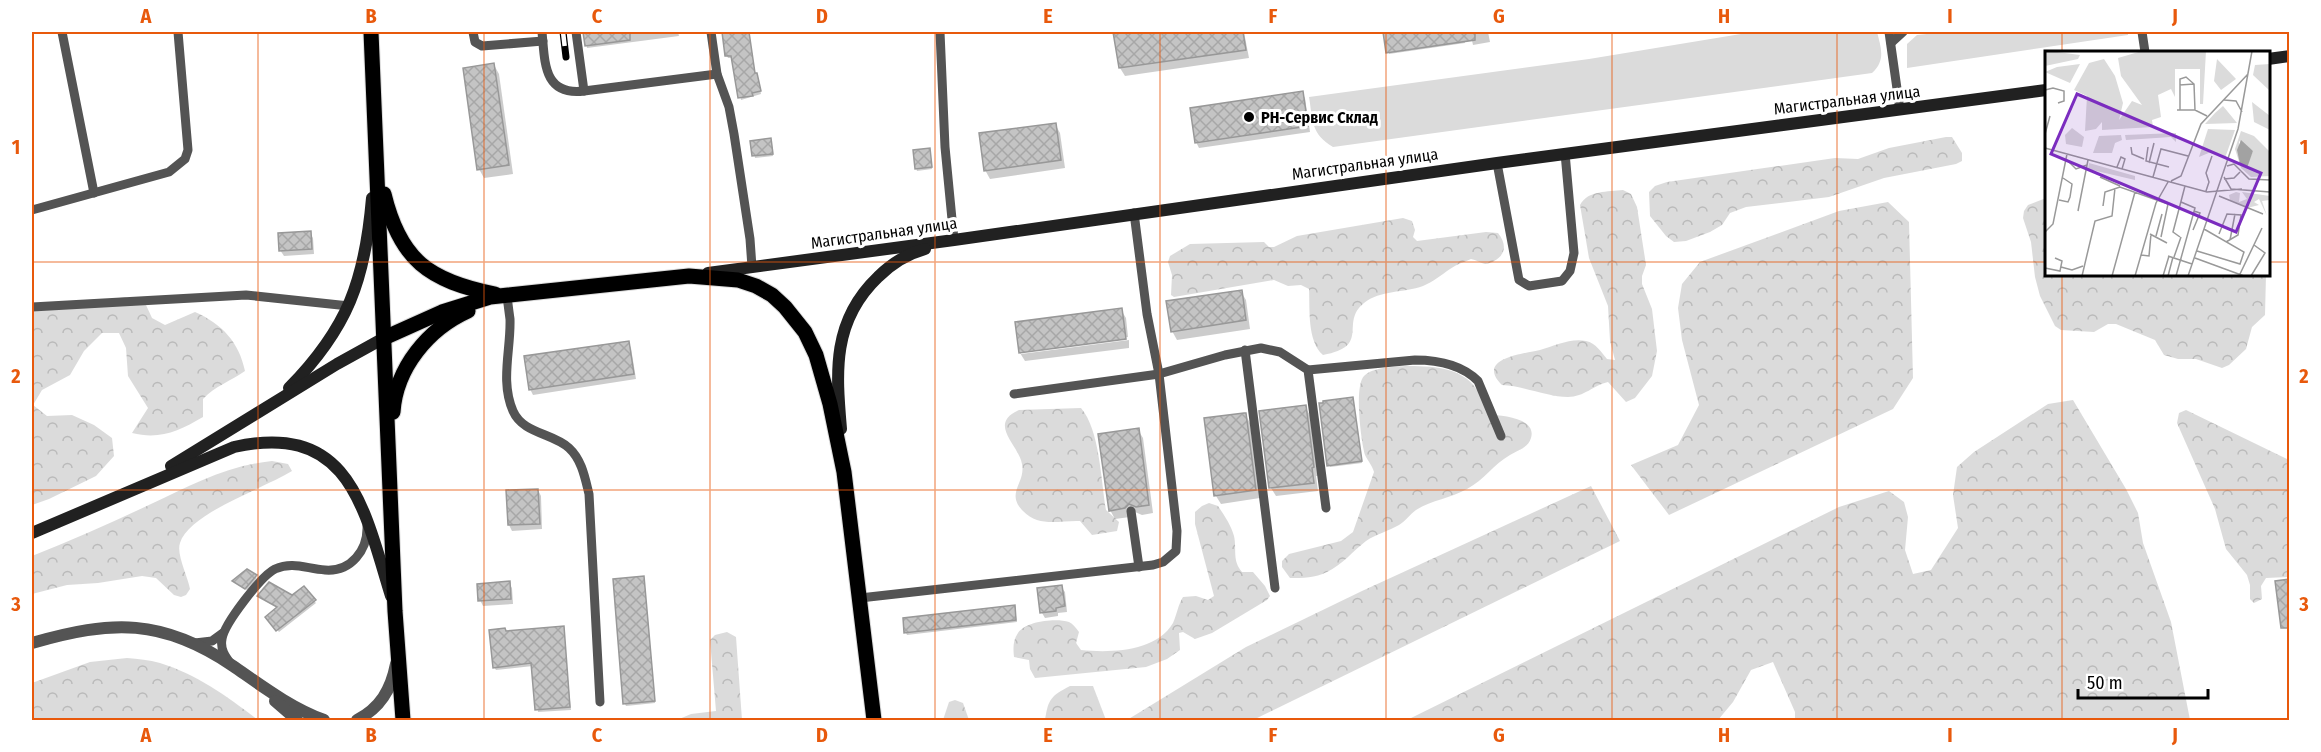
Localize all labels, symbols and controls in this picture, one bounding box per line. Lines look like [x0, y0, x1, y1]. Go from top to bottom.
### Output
text: A [140, 4, 153, 28]
text: B [365, 4, 377, 28]
text: C [592, 4, 603, 28]
text: D [816, 4, 828, 28]
text: E [1043, 4, 1053, 28]
text: F [1269, 4, 1278, 28]
text: G [1493, 4, 1505, 28]
text: H [1718, 4, 1730, 28]
text: I [1947, 4, 1953, 28]
text: J [2171, 4, 2178, 28]
inset map [2045, 51, 2270, 276]
street label: Магистральная улица [1773, 82, 1921, 118]
place label: РН-Сервис Cклад [1261, 108, 1378, 127]
marker: РН-Сервис Cклад [1242, 110, 1256, 124]
text: 1 [12, 135, 20, 159]
text: 1 [2300, 135, 2308, 159]
street label: Магистральная улица [1291, 144, 1439, 184]
street label: Магистральная улица [810, 213, 958, 253]
text: 2 [10, 364, 21, 388]
text: 2 [2298, 364, 2309, 388]
text: 3 [10, 592, 21, 616]
text: 3 [2298, 592, 2309, 616]
scale bar [2078, 662, 2208, 700]
text: 50 m [2087, 672, 2123, 694]
text: A [140, 723, 153, 747]
text: B [365, 723, 377, 747]
text: C [592, 723, 603, 747]
text: D [816, 723, 828, 747]
text: E [1043, 723, 1053, 747]
text: F [1269, 723, 1278, 747]
text: G [1493, 723, 1505, 747]
text: H [1718, 723, 1730, 747]
text: I [1947, 723, 1953, 747]
text: J [2171, 723, 2178, 747]

